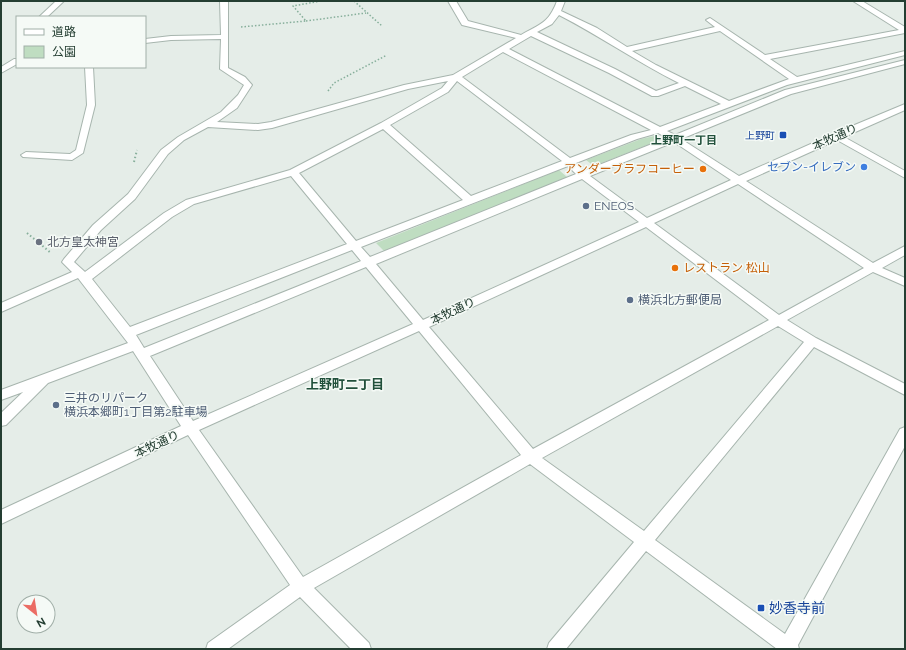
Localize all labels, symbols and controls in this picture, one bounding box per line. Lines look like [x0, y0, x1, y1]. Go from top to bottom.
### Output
legend [16, 16, 146, 68]
text: 道路 [52, 25, 76, 39]
text: 公園 [52, 45, 76, 59]
street label: 本牧通り [810, 121, 860, 153]
place label: 上野町 [745, 130, 775, 141]
marker: 上野町 [778, 130, 788, 140]
district label: 上野町一丁目 [651, 134, 717, 147]
place label: セブン-イレブン [767, 160, 856, 174]
place label: アンダーブラフコーヒー [564, 162, 695, 176]
marker: セブン-イレブン [859, 162, 869, 172]
marker: アンダーブラフコーヒー [698, 164, 708, 174]
place label: ENEOS [594, 199, 634, 213]
marker: ENEOS [581, 201, 591, 211]
place label: 北方皇太神宮 [47, 235, 119, 249]
marker: 北方皇太神宮 [34, 237, 44, 247]
place label: レストラン 松山 [683, 261, 770, 275]
marker: レストラン 松山 [670, 263, 680, 273]
place label: 横浜北方郵便局 [638, 293, 722, 307]
street label: 本牧通り [428, 295, 478, 327]
marker: 横浜北方郵便局 [625, 295, 635, 305]
district label: 上野町二丁目 [306, 377, 384, 392]
place label: 三井のリパーク 横浜本郷町1丁目第2駐車場 [64, 391, 207, 419]
marker: 三井のリパーク 横浜本郷町1丁目第2駐車場 [51, 400, 61, 410]
street label: 本牧通り [132, 428, 182, 460]
north arrow [16, 594, 56, 634]
place label: 妙香寺前 [769, 600, 825, 616]
marker: 妙香寺前 [756, 603, 766, 613]
text: N [34, 614, 48, 630]

